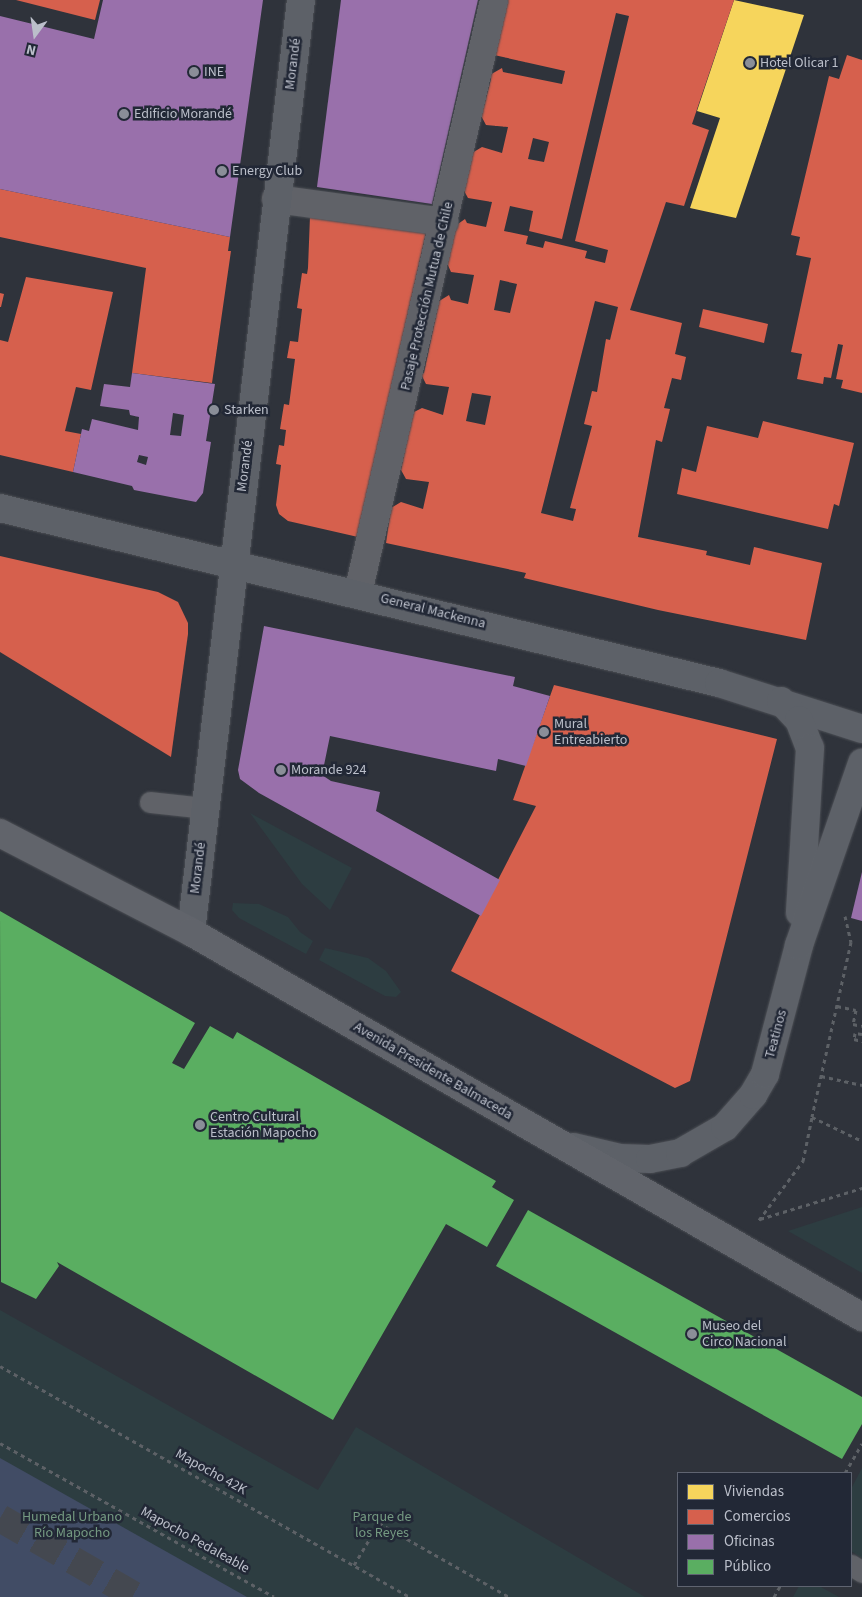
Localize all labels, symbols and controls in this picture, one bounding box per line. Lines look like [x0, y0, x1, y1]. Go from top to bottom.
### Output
north arrow [10, 10, 60, 60]
street label: Morandé [282, 37, 304, 91]
text: N [24, 39, 38, 60]
place label: Hotel Olicar 1 [760, 55, 839, 71]
marker: Hotel Olicar 1 [744, 57, 756, 69]
place label: INE [204, 64, 224, 80]
marker: INE [188, 66, 200, 78]
place label: Edificio Morandé [134, 106, 232, 122]
marker: Edificio Morandé [118, 108, 130, 120]
place label: Energy Club [232, 163, 302, 179]
marker: Energy Club [216, 165, 228, 177]
street label: Pasaje Protección Mutua de Chile [397, 200, 457, 392]
place label: Starken [224, 402, 269, 418]
marker: Starken [208, 404, 220, 416]
street label: Morandé [234, 439, 256, 493]
street label: General Mackenna [379, 590, 487, 632]
place label: Mural Entreabierto [554, 716, 627, 749]
marker: Mural Entreabierto [538, 726, 550, 738]
place label: Morande 924 [291, 762, 366, 778]
marker: Morande 924 [275, 764, 287, 776]
street label: Morandé [187, 841, 209, 895]
street label: Teatinos [761, 1008, 791, 1060]
street label: Avenida Presidente Balmaceda [351, 1019, 515, 1123]
place label: Centro Cultural Estación Mapocho [210, 1109, 317, 1142]
marker: Centro Cultural Estación Mapocho [194, 1119, 206, 1131]
place label: Museo del Circo Nacional [702, 1318, 786, 1350]
marker: Museo del Circo Nacional [686, 1328, 698, 1340]
street label: Mapocho 42K [172, 1446, 250, 1498]
legend [677, 1472, 852, 1587]
text: Viviendas [724, 1481, 784, 1502]
street label: Mapocho Pedaleable [138, 1503, 252, 1577]
text: Comercios [724, 1506, 791, 1527]
park label: Humedal Urbano Río Mapocho [22, 1509, 122, 1541]
park label: Parque de los Reyes [353, 1509, 411, 1541]
text: Oficinas [724, 1531, 775, 1552]
text: Público [724, 1556, 771, 1577]

